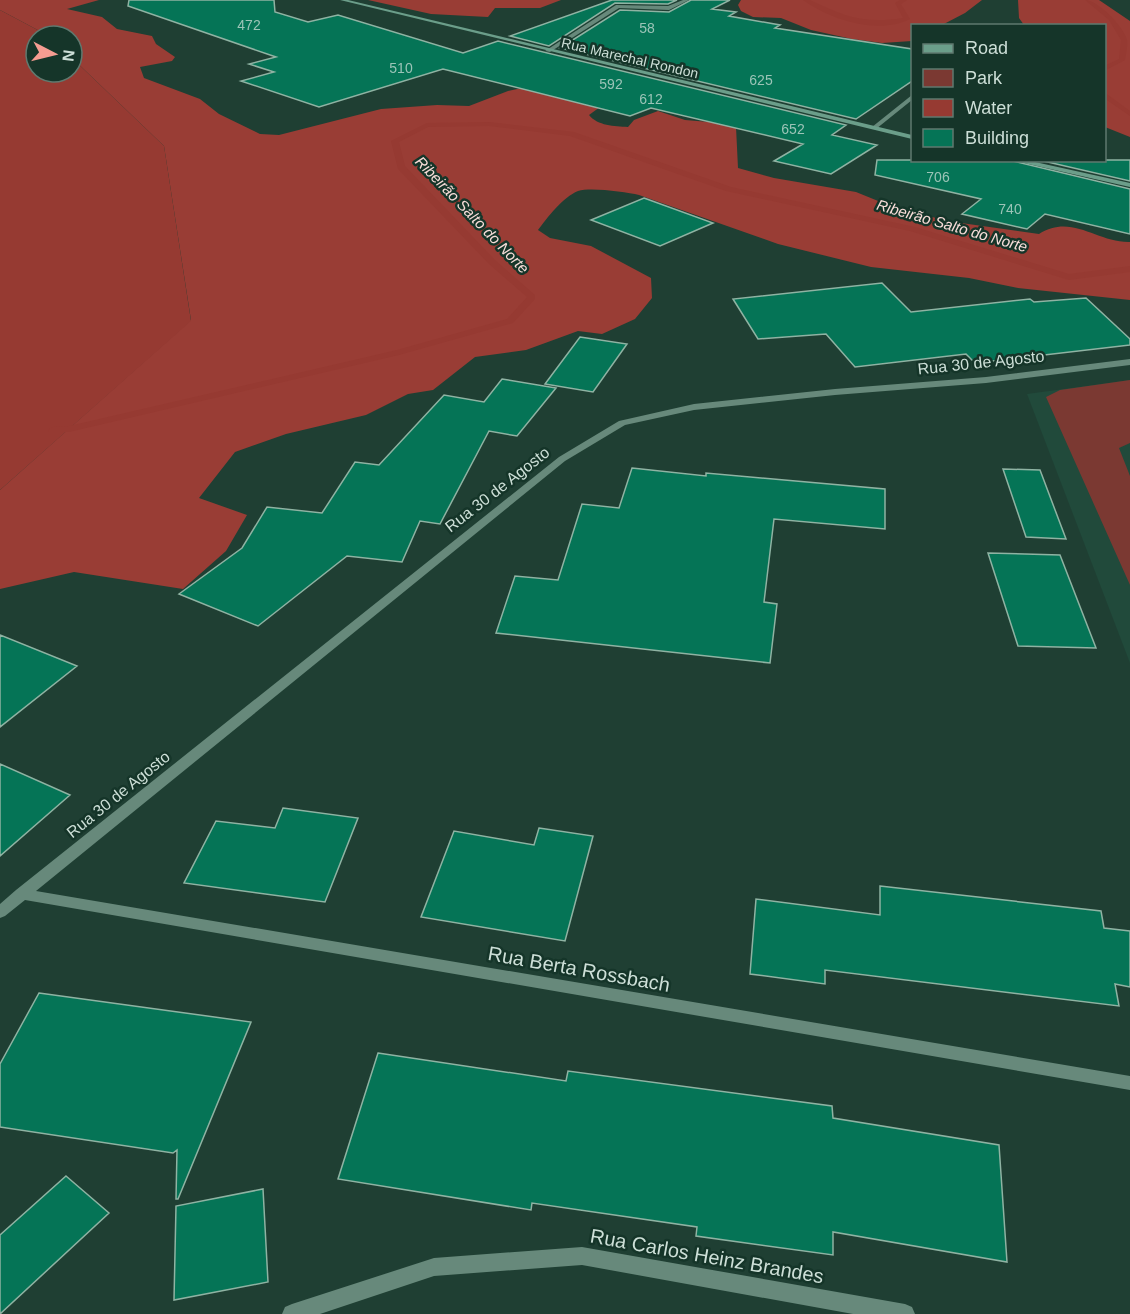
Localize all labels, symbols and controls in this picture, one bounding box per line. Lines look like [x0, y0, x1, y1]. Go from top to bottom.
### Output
house number: 472 [237, 17, 261, 33]
house number: 58 [639, 20, 655, 36]
north arrow [24, 24, 84, 84]
legend [911, 24, 1106, 162]
street label: Rua Marechal Rondon [560, 34, 700, 82]
text: Road [965, 38, 1008, 58]
text: N [59, 49, 78, 63]
house number: 510 [389, 60, 413, 76]
text: Park [965, 68, 1003, 88]
house number: 625 [749, 72, 773, 88]
house number: 592 [599, 76, 623, 92]
house number: 612 [639, 91, 663, 107]
text: Water [965, 98, 1012, 118]
house number: 652 [781, 121, 805, 137]
text: Building [965, 128, 1029, 148]
water label: Ribeirão Salto do Norte [412, 153, 533, 277]
house number: 706 [926, 169, 950, 185]
water label: Ribeirão Salto do Norte [875, 196, 1029, 255]
house number: 740 [998, 201, 1022, 217]
street label: Rua 30 de Agosto [917, 347, 1045, 378]
street label: Rua 30 de Agosto [442, 443, 553, 535]
street label: Rua 30 de Agosto [64, 748, 173, 841]
street label: Rua Berta Rossbach [486, 942, 672, 996]
street label: Rua Carlos Heinz Brandes [588, 1225, 826, 1287]

